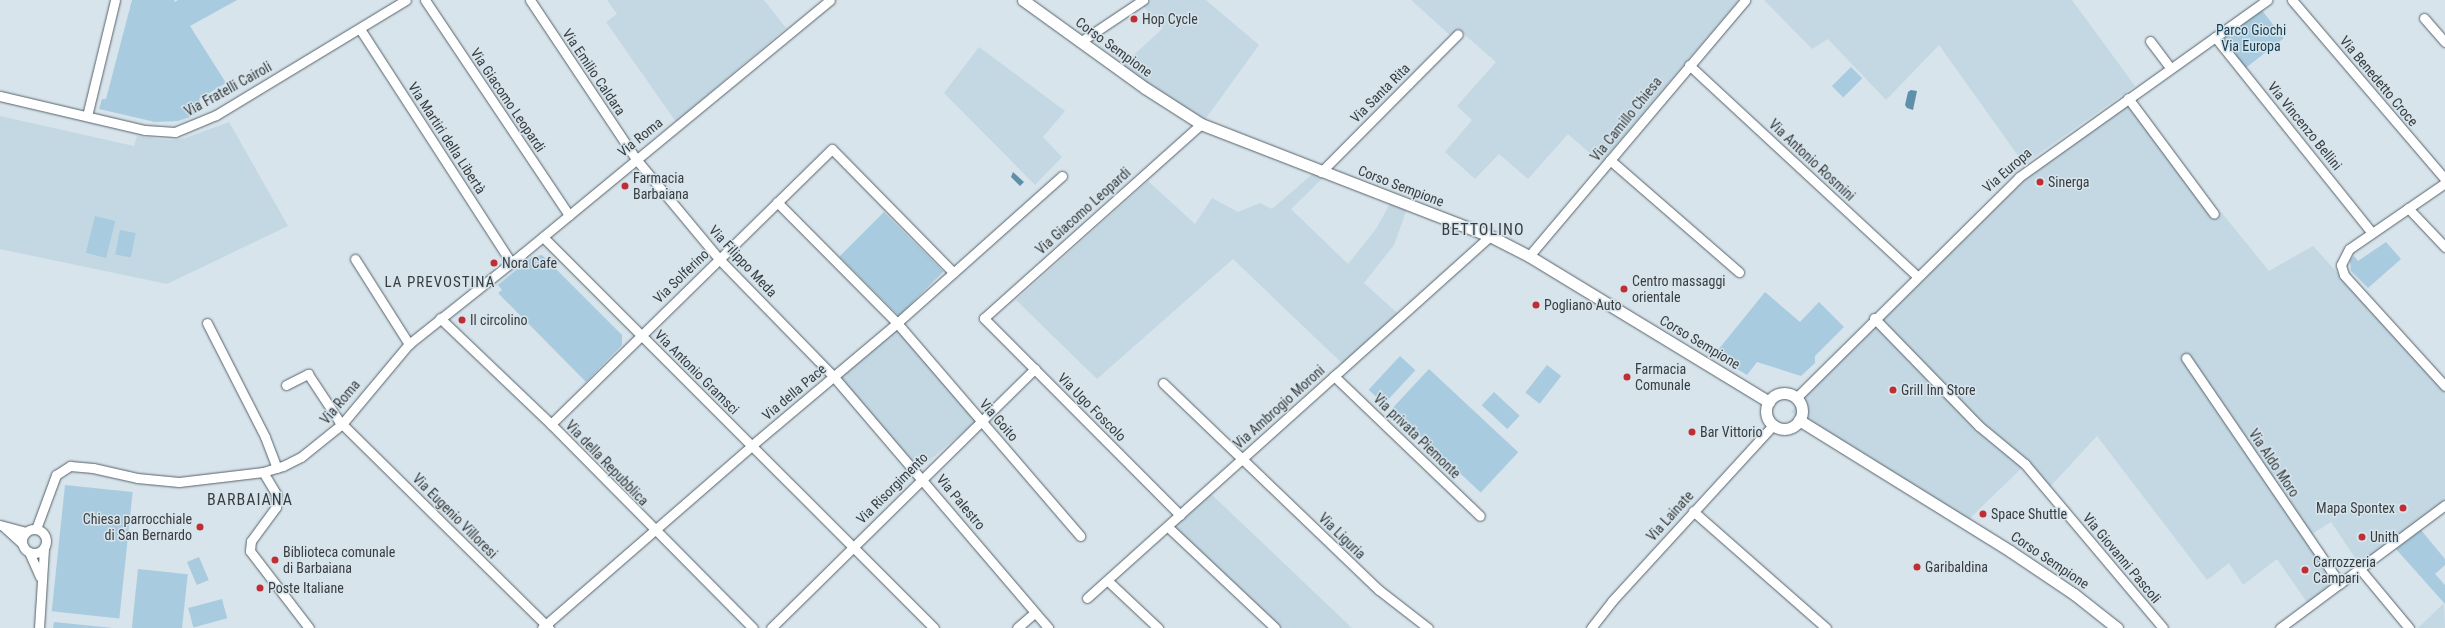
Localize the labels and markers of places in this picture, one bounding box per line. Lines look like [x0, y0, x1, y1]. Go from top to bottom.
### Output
place label: Hop Cycle [1142, 11, 1198, 27]
marker: Hop Cycle [1129, 14, 1139, 24]
place label: Farmacia Barbaiana [633, 170, 689, 202]
place label: Sinerga [2048, 174, 2090, 190]
marker: Sinerga [2035, 177, 2045, 187]
marker: Farmacia Barbaiana [620, 181, 630, 191]
place label: Nora Cafe [502, 255, 557, 271]
marker: Nora Cafe [489, 258, 499, 268]
place label: Centro massaggi orientale [1632, 273, 1726, 306]
marker: Centro massaggi orientale [1619, 284, 1629, 294]
place label: Pogliano Auto [1544, 297, 1622, 313]
marker: Pogliano Auto [1531, 300, 1541, 310]
place label: Il circolino [470, 312, 527, 328]
marker: Il circolino [457, 315, 467, 325]
place label: Farmacia Comunale [1635, 361, 1691, 394]
marker: Farmacia Comunale [1622, 372, 1632, 382]
place label: Grill Inn Store [1901, 382, 1976, 398]
marker: Grill Inn Store [1888, 385, 1898, 395]
place label: Bar Vittorio [1700, 424, 1763, 440]
marker: Bar Vittorio [1687, 427, 1697, 437]
place label: Mapa Spontex [2316, 500, 2395, 516]
marker: Mapa Spontex [2398, 503, 2408, 513]
place label: Space Shuttle [1991, 506, 2067, 522]
marker: Space Shuttle [1978, 509, 1988, 519]
place label: Chiesa parrocchiale di San Bernardo [83, 511, 192, 544]
marker: Chiesa parrocchiale di San Bernardo [195, 522, 205, 532]
place label: Unith [2370, 529, 2399, 545]
marker: Unith [2357, 532, 2367, 542]
place label: Biblioteca comunale di Barbaiana [283, 544, 395, 576]
place label: Carrozzeria Campari [2313, 554, 2376, 586]
marker: Biblioteca comunale di Barbaiana [270, 555, 280, 565]
place label: Garibaldina [1925, 559, 1988, 575]
marker: Garibaldina [1912, 562, 1922, 572]
marker: Carrozzeria Campari [2300, 565, 2310, 575]
place label: Poste Italiane [268, 580, 344, 596]
marker: Poste Italiane [255, 583, 265, 593]

